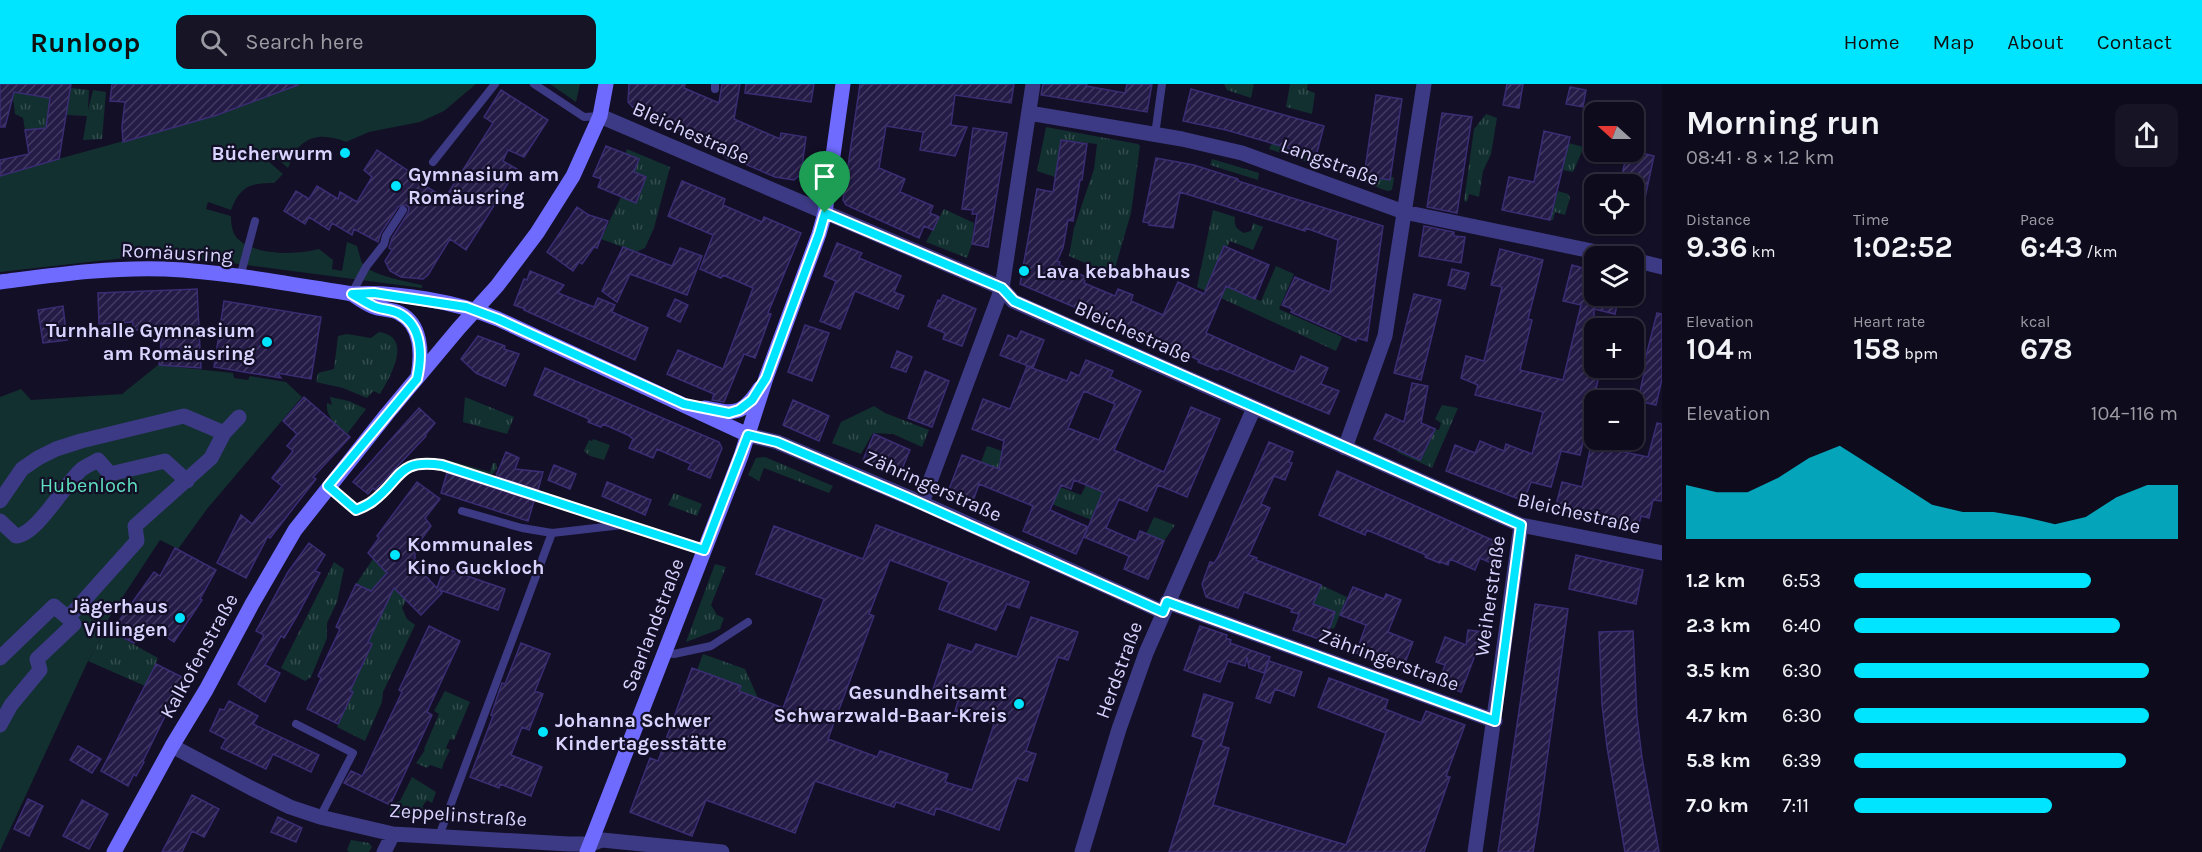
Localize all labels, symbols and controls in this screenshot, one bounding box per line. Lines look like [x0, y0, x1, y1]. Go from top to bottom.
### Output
search box [176, 15, 596, 69]
text: Runloop [30, 26, 140, 59]
icon: search [197, 26, 230, 59]
text: Search here [245, 29, 364, 55]
text: Home [1844, 30, 1900, 54]
text: Map [1933, 30, 1974, 54]
text: About [2007, 30, 2064, 54]
text: Contact [2097, 30, 2172, 54]
street label: Bleichestraße [629, 97, 753, 169]
north arrow [1584, 102, 1644, 162]
map controls [1584, 102, 1644, 450]
text: Morning run [1686, 104, 1880, 142]
button: share [2115, 104, 2178, 167]
street label: Langstraße [1278, 134, 1382, 190]
place label: Bücherwurm [211, 142, 333, 165]
marker: Bücherwurm [338, 146, 352, 160]
text: 08:41 · 8 × 1.2 km [1686, 146, 1834, 169]
pin [799, 151, 850, 213]
icon: arrive [808, 160, 841, 193]
place label: Gymnasium am Romäusring [408, 163, 559, 209]
button: locate [1584, 174, 1644, 234]
marker: Gymnasium am Romäusring [389, 179, 403, 193]
text: Distance [1686, 210, 1751, 229]
text: Time [1853, 210, 1889, 229]
text: Pace [2020, 210, 2054, 229]
text: 9.36 [1686, 229, 1748, 265]
text: 1:02:52 [1853, 229, 1953, 265]
text: 6:43 [2020, 229, 2083, 265]
street label: Romäusring [120, 239, 234, 267]
text: km [1748, 242, 1775, 261]
text: /km [2083, 242, 2118, 261]
button: layers [1584, 246, 1644, 306]
place label: Lava kebabhaus [1036, 260, 1191, 283]
marker: Lava kebabhaus [1017, 264, 1031, 278]
street label: Bleichestraße [1071, 296, 1195, 368]
text: Elevation [1686, 312, 1754, 331]
text: Heart rate [1853, 312, 1925, 331]
text: kcal [2020, 312, 2051, 331]
button: + [1584, 318, 1644, 378]
place label: Turnhalle Gymnasium am Romäusring [46, 319, 255, 365]
text: 104 [1686, 331, 1734, 367]
text: 158 [1853, 331, 1901, 367]
text: 678 [2020, 331, 2073, 367]
marker: Turnhalle Gymnasium am Romäusring [260, 335, 274, 349]
text: m [1734, 344, 1752, 363]
text: bpm [1901, 344, 1938, 363]
button: − [1584, 390, 1644, 450]
text: Elevation [1686, 402, 1771, 425]
text: 104–116 m [2091, 402, 2178, 425]
street label: Zähringerstraße [861, 445, 1005, 527]
park label: Hubenloch [40, 474, 138, 497]
street label: Bleichestraße [1515, 488, 1643, 538]
place label: Kommunales Kino Guckloch [407, 533, 544, 579]
street label: Weiherstraße [1470, 534, 1510, 658]
marker: Kommunales Kino Guckloch [388, 548, 402, 562]
street label: Saarlandstraße [617, 555, 689, 695]
text: 1.2 km [1686, 569, 1745, 592]
text: 6:53 [1782, 569, 1821, 592]
street label: Kalkofenstraße [155, 590, 243, 722]
place label: Jägerhaus Villingen [70, 595, 168, 641]
marker: Jägerhaus Villingen [173, 611, 187, 625]
text: 2.3 km [1686, 614, 1751, 637]
text: 6:40 [1782, 614, 1821, 637]
street label: Herdstraße [1091, 618, 1147, 722]
street label: Zähringerstraße [1316, 624, 1462, 696]
text: 3.5 km [1686, 659, 1750, 682]
text: 6:30 [1782, 659, 1822, 682]
place label: Gesundheitsamt Schwarzwald-Baar-Kreis [774, 681, 1007, 727]
marker: Gesundheitsamt Schwarzwald-Baar-Kreis [1012, 697, 1026, 711]
text: 4.7 km [1686, 704, 1748, 727]
text: 6:30 [1782, 704, 1822, 727]
place label: Johanna Schwer Kindertagesstätte [555, 709, 727, 755]
marker: Johanna Schwer Kindertagesstätte [536, 725, 550, 739]
text: 5.8 km [1686, 749, 1751, 772]
text: 6:39 [1782, 749, 1821, 772]
text: 7.0 km [1686, 794, 1749, 817]
text: 7:11 [1782, 794, 1809, 817]
street label: Zeppelinstraße [388, 799, 528, 831]

